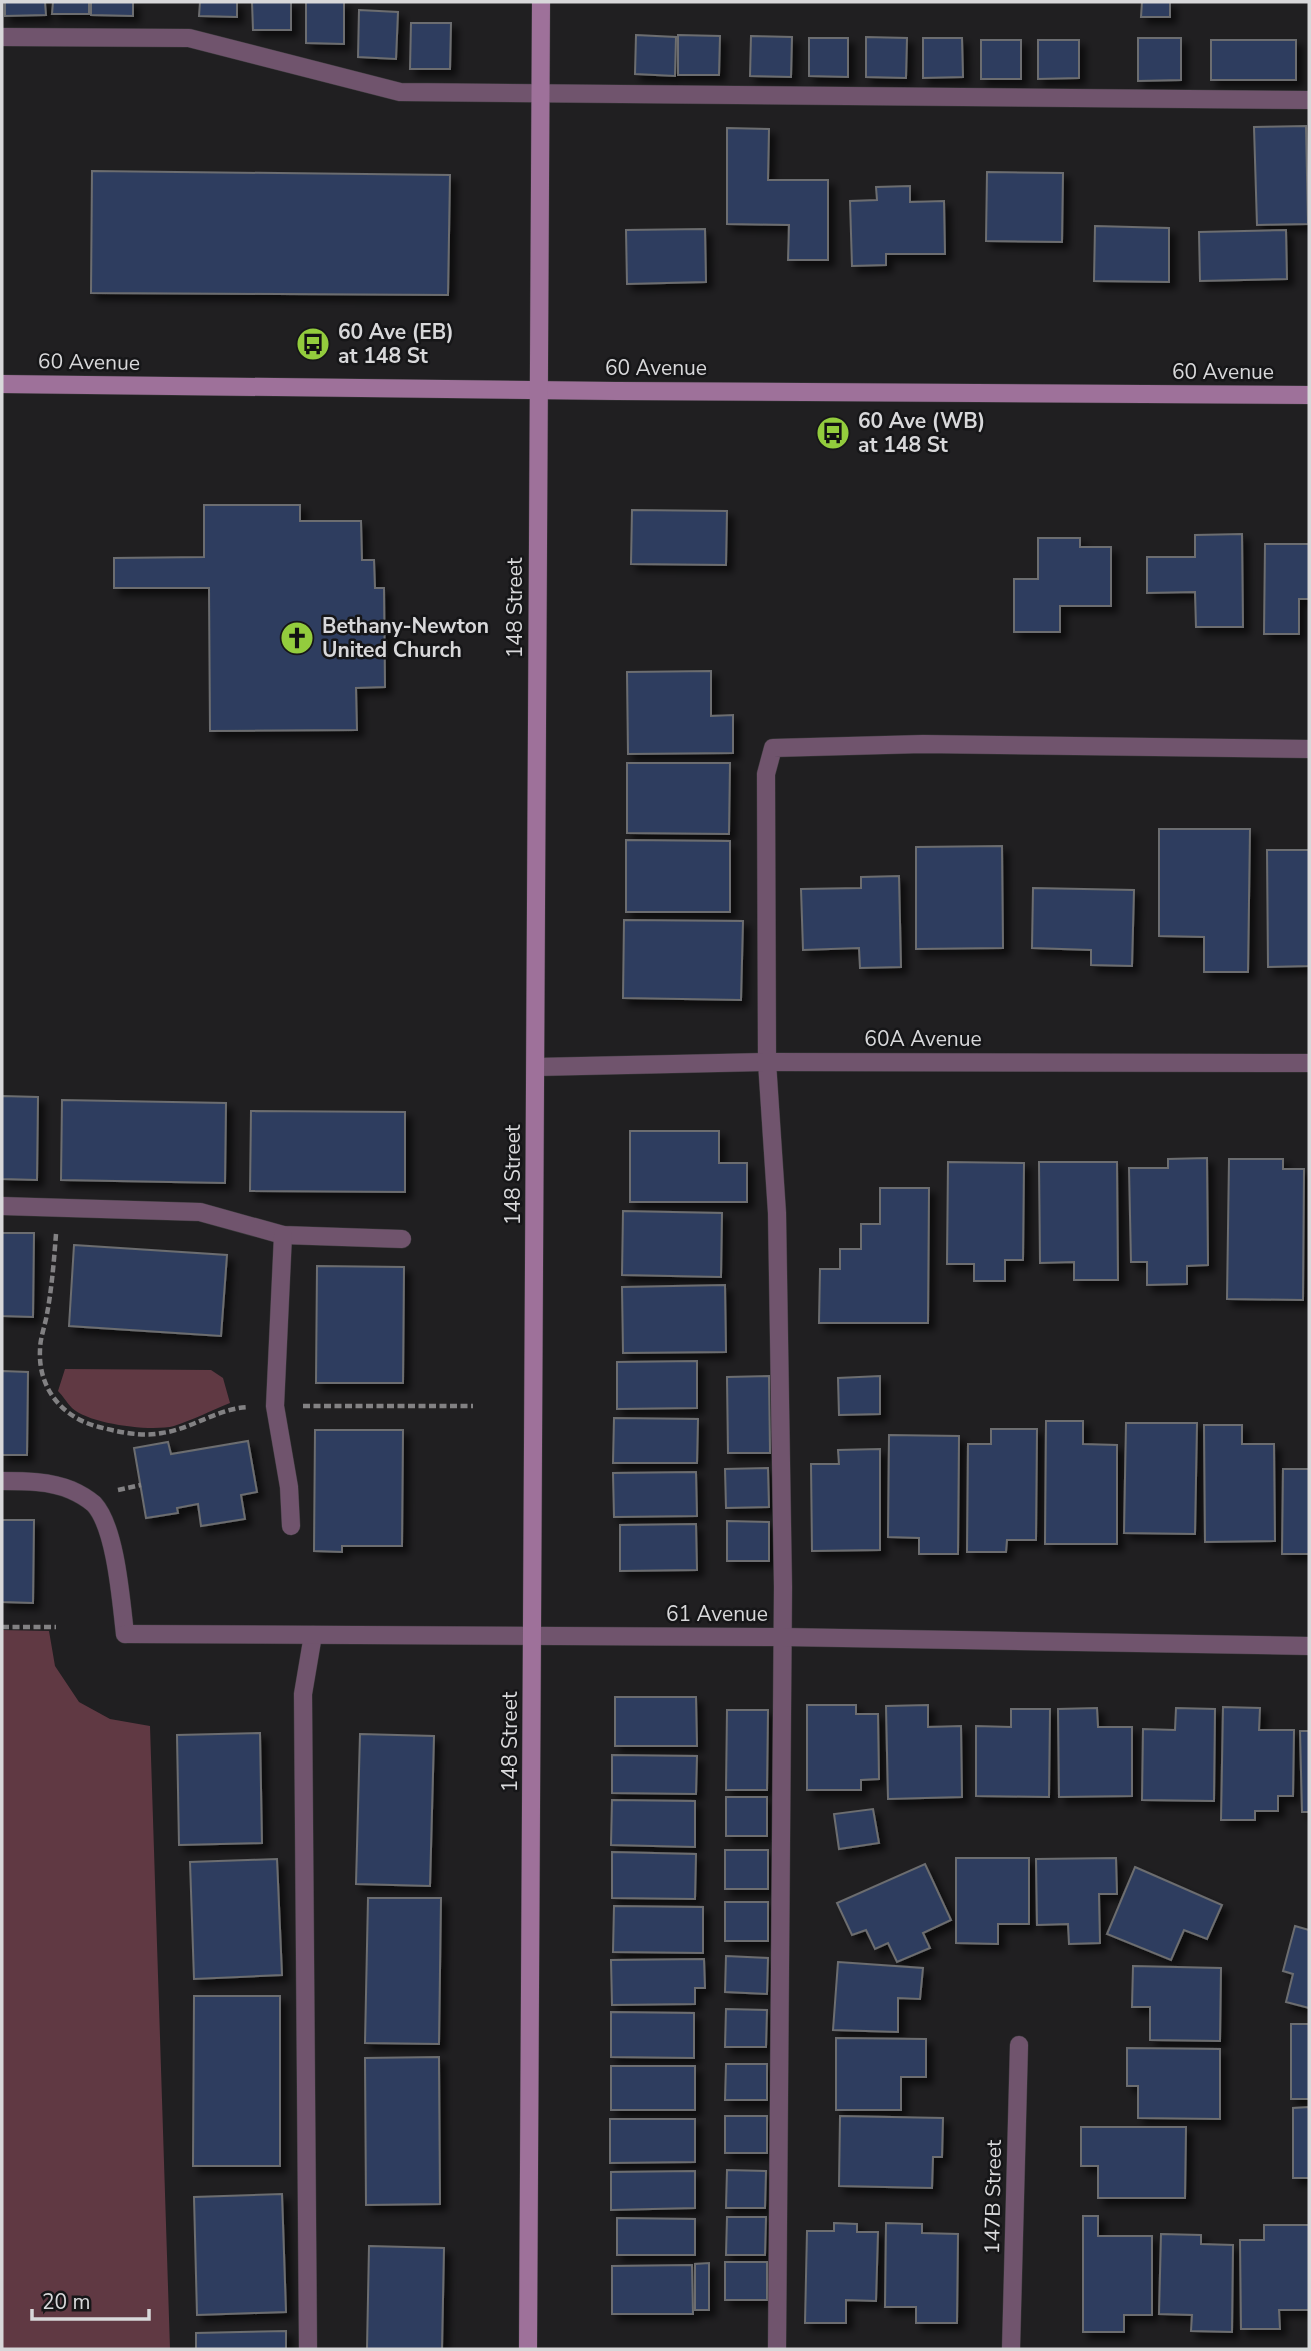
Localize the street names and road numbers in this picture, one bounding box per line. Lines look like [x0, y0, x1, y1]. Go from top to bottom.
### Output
street label: 60 Avenue [38, 347, 140, 377]
street label: 60 Avenue [605, 354, 707, 382]
street label: 60 Avenue [1172, 358, 1274, 386]
street label: 148 Street [501, 557, 529, 658]
street label: 60A Avenue [864, 1025, 982, 1053]
street label: 148 Street [499, 1124, 527, 1225]
street label: 61 Avenue [666, 1600, 768, 1628]
street label: 148 Street [496, 1691, 524, 1792]
street label: 147B Street [978, 2139, 1008, 2255]

